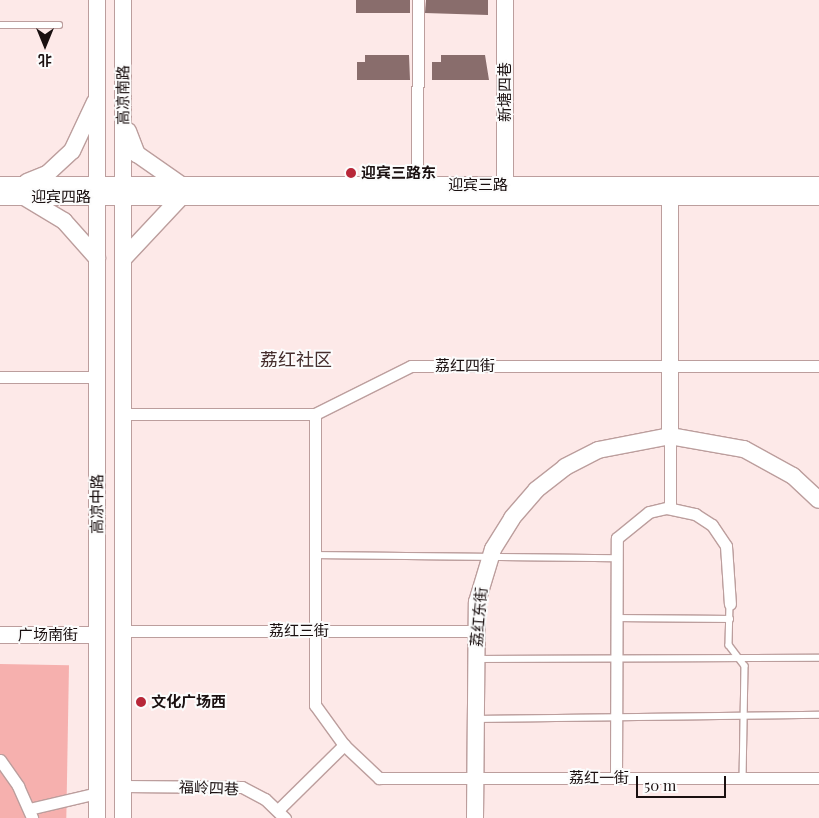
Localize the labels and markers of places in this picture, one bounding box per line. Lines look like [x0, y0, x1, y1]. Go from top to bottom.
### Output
place label: 迎宾三路东 [361, 164, 436, 182]
marker: 迎宾三路东 [345, 167, 357, 179]
place label: 文化广场西 [151, 693, 226, 711]
marker: 文化广场西 [135, 696, 147, 708]

